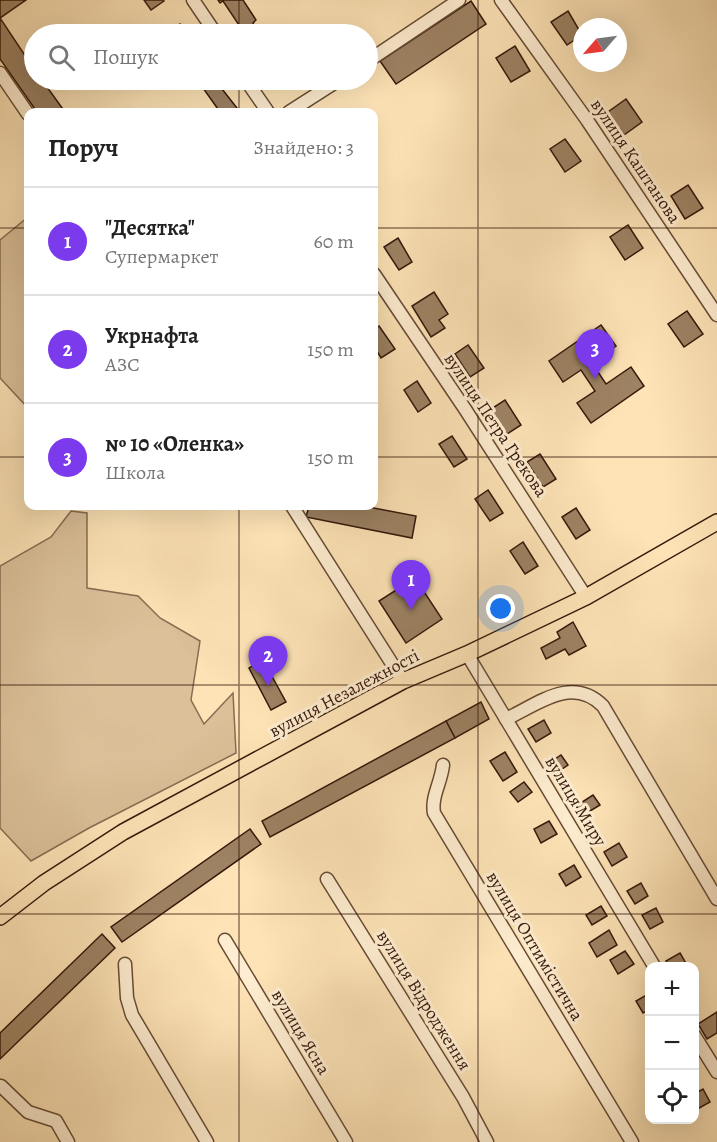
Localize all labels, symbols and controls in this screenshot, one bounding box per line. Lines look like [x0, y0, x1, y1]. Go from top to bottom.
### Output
north arrow [573, 18, 627, 72]
search box [24, 24, 378, 90]
icon: search [45, 41, 78, 74]
text: Пошук [93, 42, 159, 72]
street label: вулиця Каштанова [585, 94, 687, 229]
text: Поруч [48, 130, 119, 165]
text: Знайдено: 3 [253, 134, 354, 161]
text: "Десятка" [105, 213, 195, 243]
text: 1 [64, 228, 71, 255]
text: 60 m [314, 228, 354, 255]
text: Супермаркет [105, 243, 219, 270]
text: Укрнафта [105, 321, 199, 351]
pin: 3 [576, 330, 614, 379]
text: 2 [63, 336, 72, 363]
text: 150 m [307, 336, 354, 363]
street label: вулиця Петра Грекова [439, 348, 554, 502]
text: АЗС [105, 351, 140, 378]
text: № 10 «Оленка» [105, 429, 244, 459]
text: 3 [63, 444, 72, 471]
text: 150 m [307, 444, 354, 471]
text: Школа [105, 459, 165, 486]
pin: 1 [392, 560, 430, 610]
your location [486, 594, 515, 623]
pin: 2 [248, 636, 288, 686]
street label: вулиця Незалежності [265, 643, 423, 743]
street label: вулиця Миру [540, 751, 613, 851]
street label: вулиця Оптимістична [481, 867, 590, 1026]
street label: вулиця Відродження [371, 925, 477, 1075]
map controls [645, 962, 699, 1124]
button: + [645, 962, 699, 1016]
street label: вулиця Ясна [266, 985, 336, 1080]
button: − [645, 1016, 699, 1070]
button: locate [645, 1070, 699, 1124]

